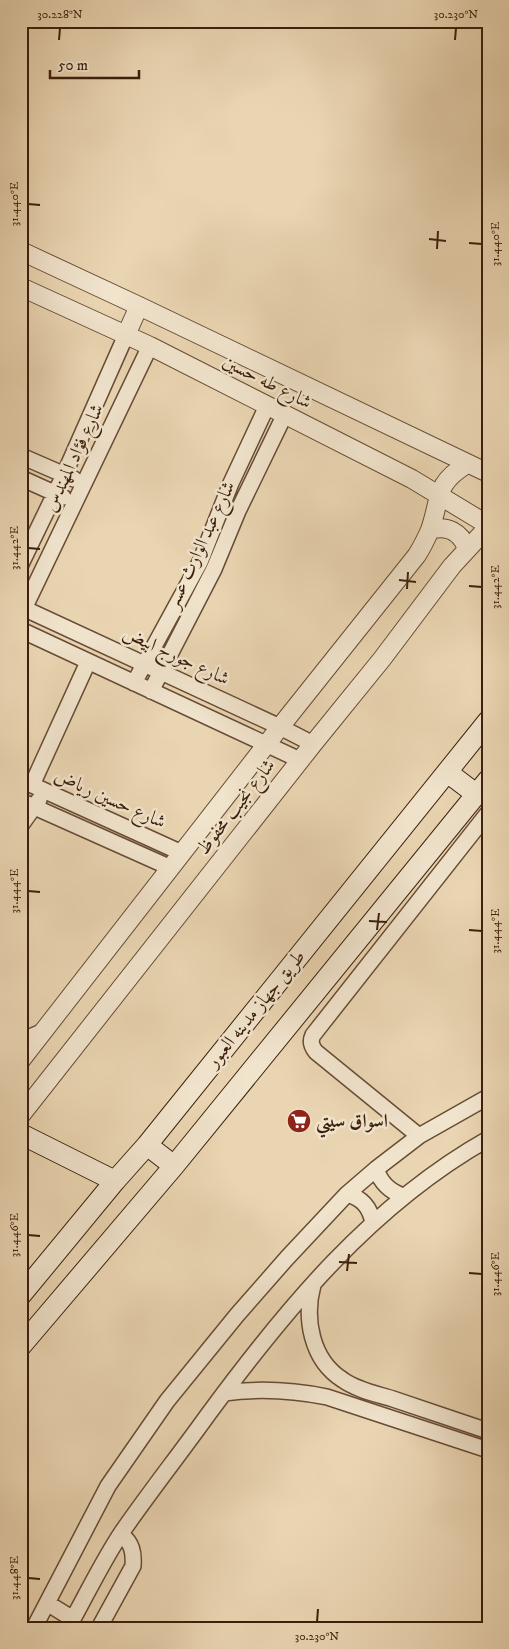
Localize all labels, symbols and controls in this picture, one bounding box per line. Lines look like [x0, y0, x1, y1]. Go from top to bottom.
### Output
text: 30.228°N [37, 7, 83, 22]
text: 30.230°N [434, 7, 478, 22]
scale bar [50, 48, 139, 80]
text: 50 m [58, 56, 88, 75]
text: 31.440°E [7, 181, 22, 226]
text: 31.440°E [488, 221, 503, 266]
street label: شارع طه حسين [217, 350, 315, 417]
street label: شارع فؤاد المهندس [39, 400, 112, 517]
street label: شارع عبد الوارث عسر [161, 478, 243, 615]
text: 31.442°E [7, 526, 22, 570]
text: 31.442°E [488, 565, 503, 609]
street label: شارع جورج ابيض [117, 621, 233, 695]
street label: شارع نجيب محفوظ [192, 755, 283, 861]
street label: شارع حسين رياض [49, 764, 169, 837]
text: 31.444°E [7, 868, 22, 913]
text: 31.444°E [488, 908, 503, 953]
street label: طريق جهاز مدينه العبور [200, 946, 310, 1074]
supermarket icon: اسواق سيتي [286, 1108, 312, 1134]
place label: اسواق سيتي [316, 1110, 388, 1138]
text: 31.446°E [7, 1212, 22, 1257]
text: 31.446°E [488, 1251, 503, 1296]
text: 31.448°E [7, 1556, 22, 1600]
text: 30.230°N [295, 1629, 339, 1644]

